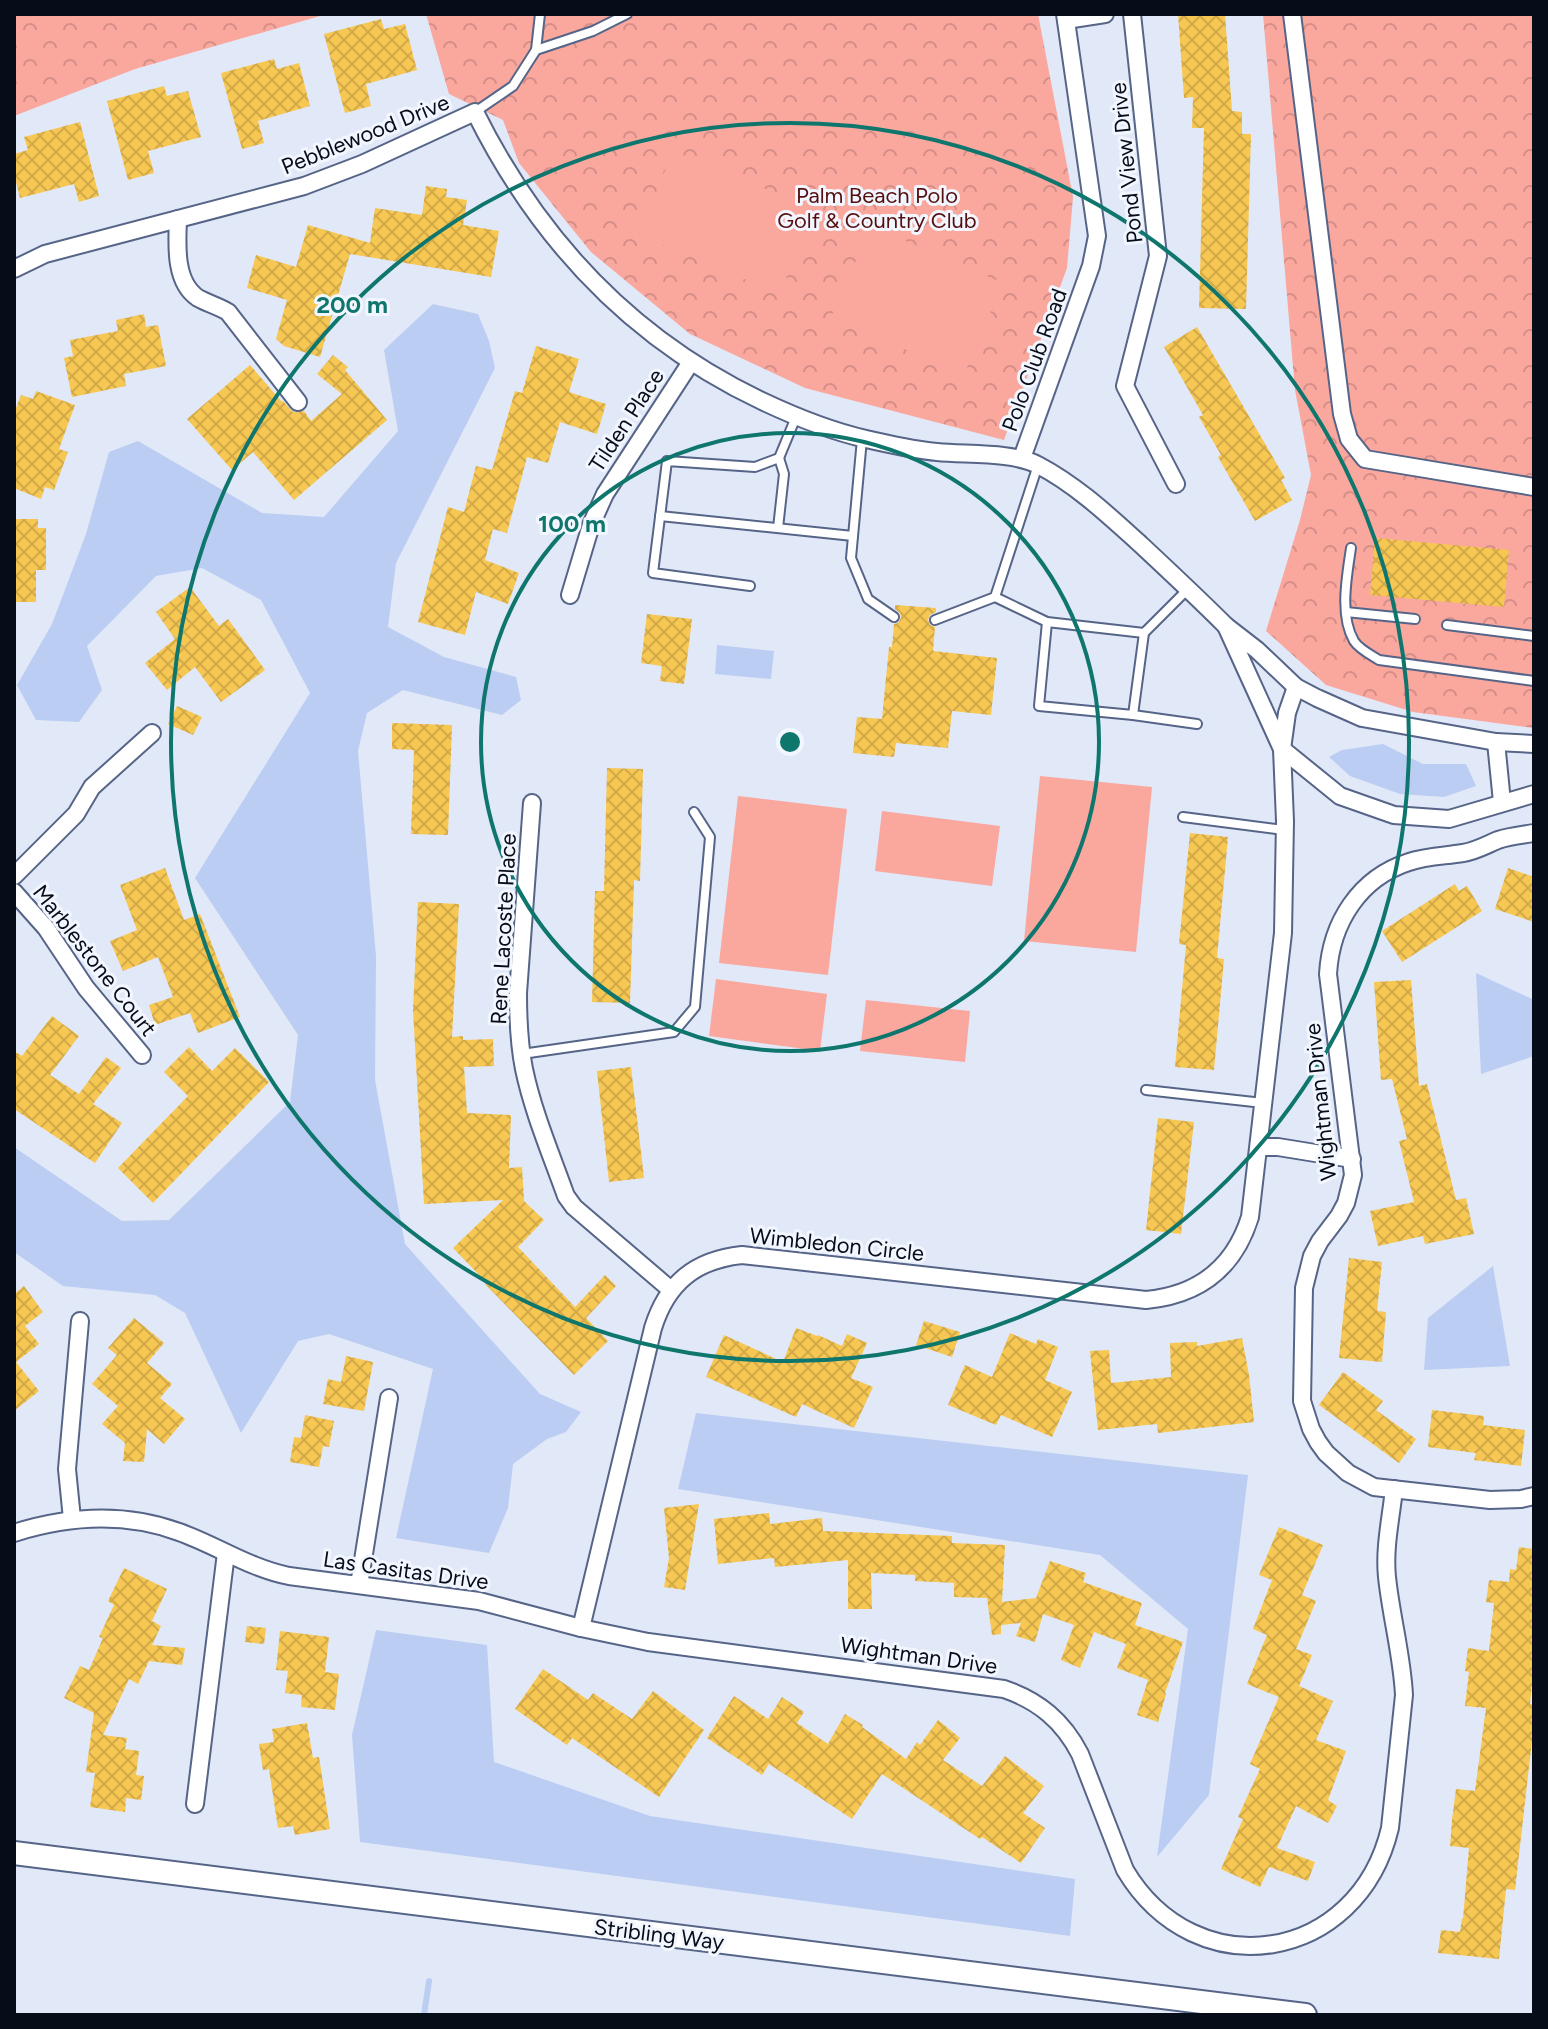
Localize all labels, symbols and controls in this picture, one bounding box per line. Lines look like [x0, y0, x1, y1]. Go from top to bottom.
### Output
street label: Pond View Drive [1105, 81, 1148, 245]
street label: Pebblewood Drive [277, 88, 453, 180]
park label: Palm Beach Polo Golf & Country Club [777, 182, 977, 234]
street label: Polo Club Road [996, 285, 1073, 435]
text: 200 m [316, 290, 388, 319]
street label: Tilden Place [583, 364, 670, 477]
text: 100 m [538, 509, 606, 538]
centre of rings [776, 728, 804, 756]
street label: Rene Lacoste Place [485, 833, 522, 1025]
street label: Marblestone Court [27, 879, 162, 1041]
street label: Wightman Drive [1299, 1022, 1342, 1182]
street label: Wimbledon Circle [748, 1222, 925, 1267]
street label: Las Casitas Drive [321, 1546, 490, 1595]
street label: Wightman Drive [839, 1631, 999, 1680]
street label: Stribling Way [592, 1913, 726, 1956]

